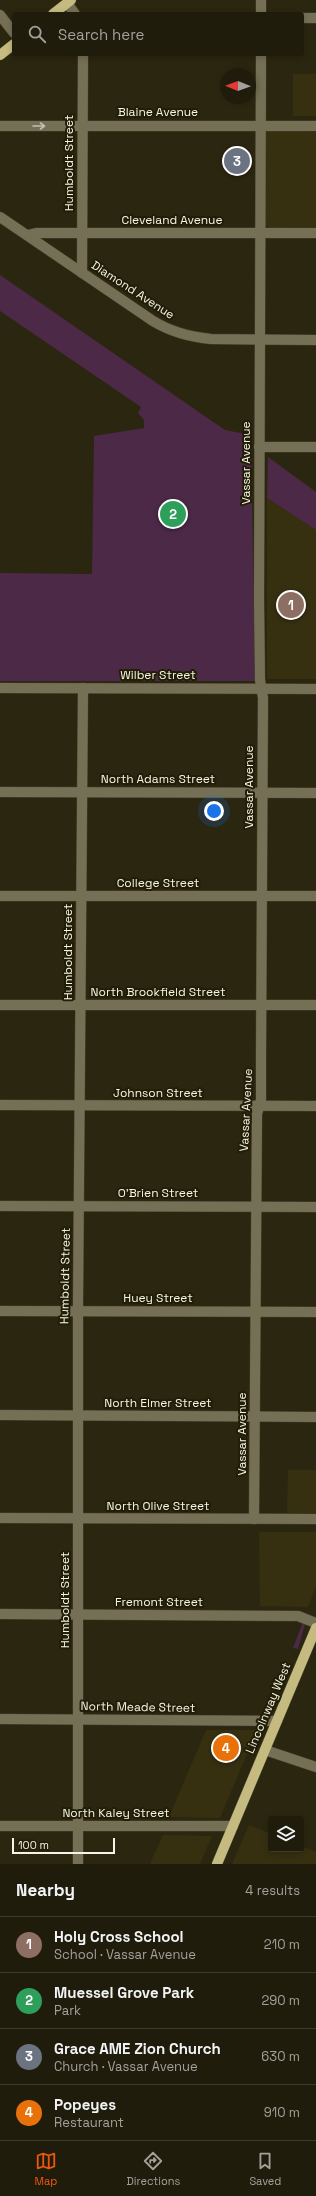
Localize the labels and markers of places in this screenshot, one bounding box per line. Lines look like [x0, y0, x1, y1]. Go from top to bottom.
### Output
pin: 3 [224, 146, 250, 176]
pin: 2 [160, 499, 186, 529]
pin: 1 [278, 590, 304, 620]
pin: 4 [213, 1733, 239, 1763]

